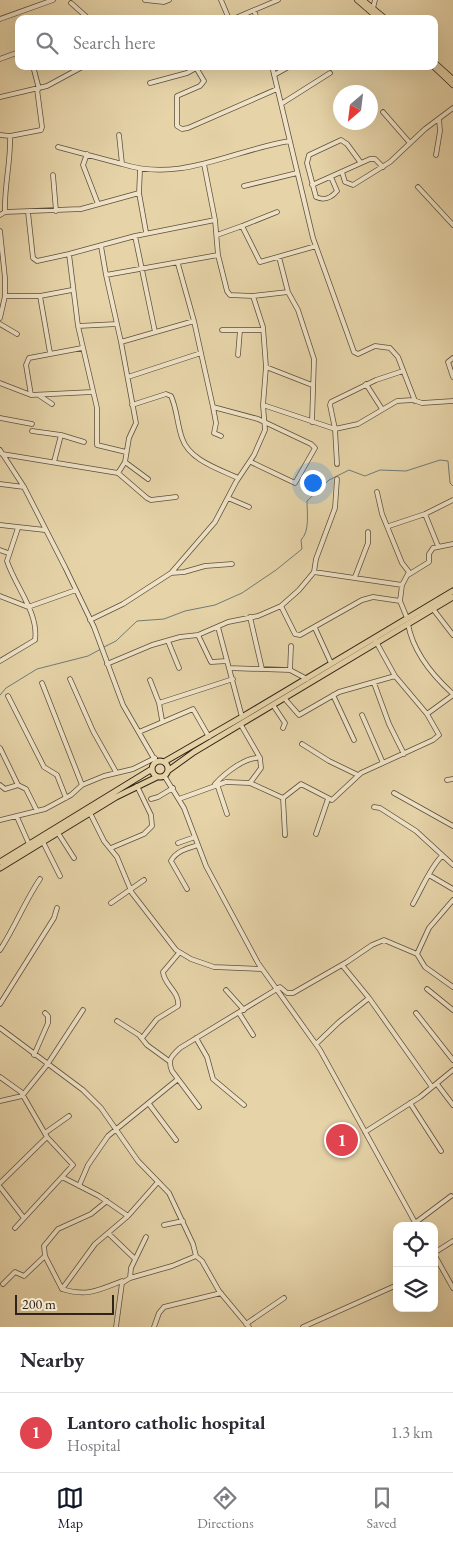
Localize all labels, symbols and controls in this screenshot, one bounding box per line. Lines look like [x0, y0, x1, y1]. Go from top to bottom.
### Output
search box [15, 15, 438, 70]
icon: search [33, 29, 61, 57]
text: Search here [73, 30, 155, 55]
north arrow [333, 85, 378, 130]
your location [300, 470, 326, 496]
pin: 1 [326, 1121, 358, 1159]
map controls [393, 1222, 438, 1312]
button: locate [393, 1222, 438, 1267]
button: layers [393, 1267, 438, 1312]
scale bar [15, 1292, 114, 1315]
text: 200 m [22, 1295, 56, 1313]
text: Nearby [20, 1346, 84, 1373]
text: Lantoro catholic hospital [67, 1410, 265, 1435]
text: 1 [32, 1422, 40, 1443]
text: 1.3 km [391, 1422, 433, 1443]
text: Hospital [67, 1435, 121, 1456]
tab: Map [56, 1484, 84, 1532]
tab: Directions [197, 1484, 254, 1532]
tab: Saved [367, 1484, 397, 1532]

